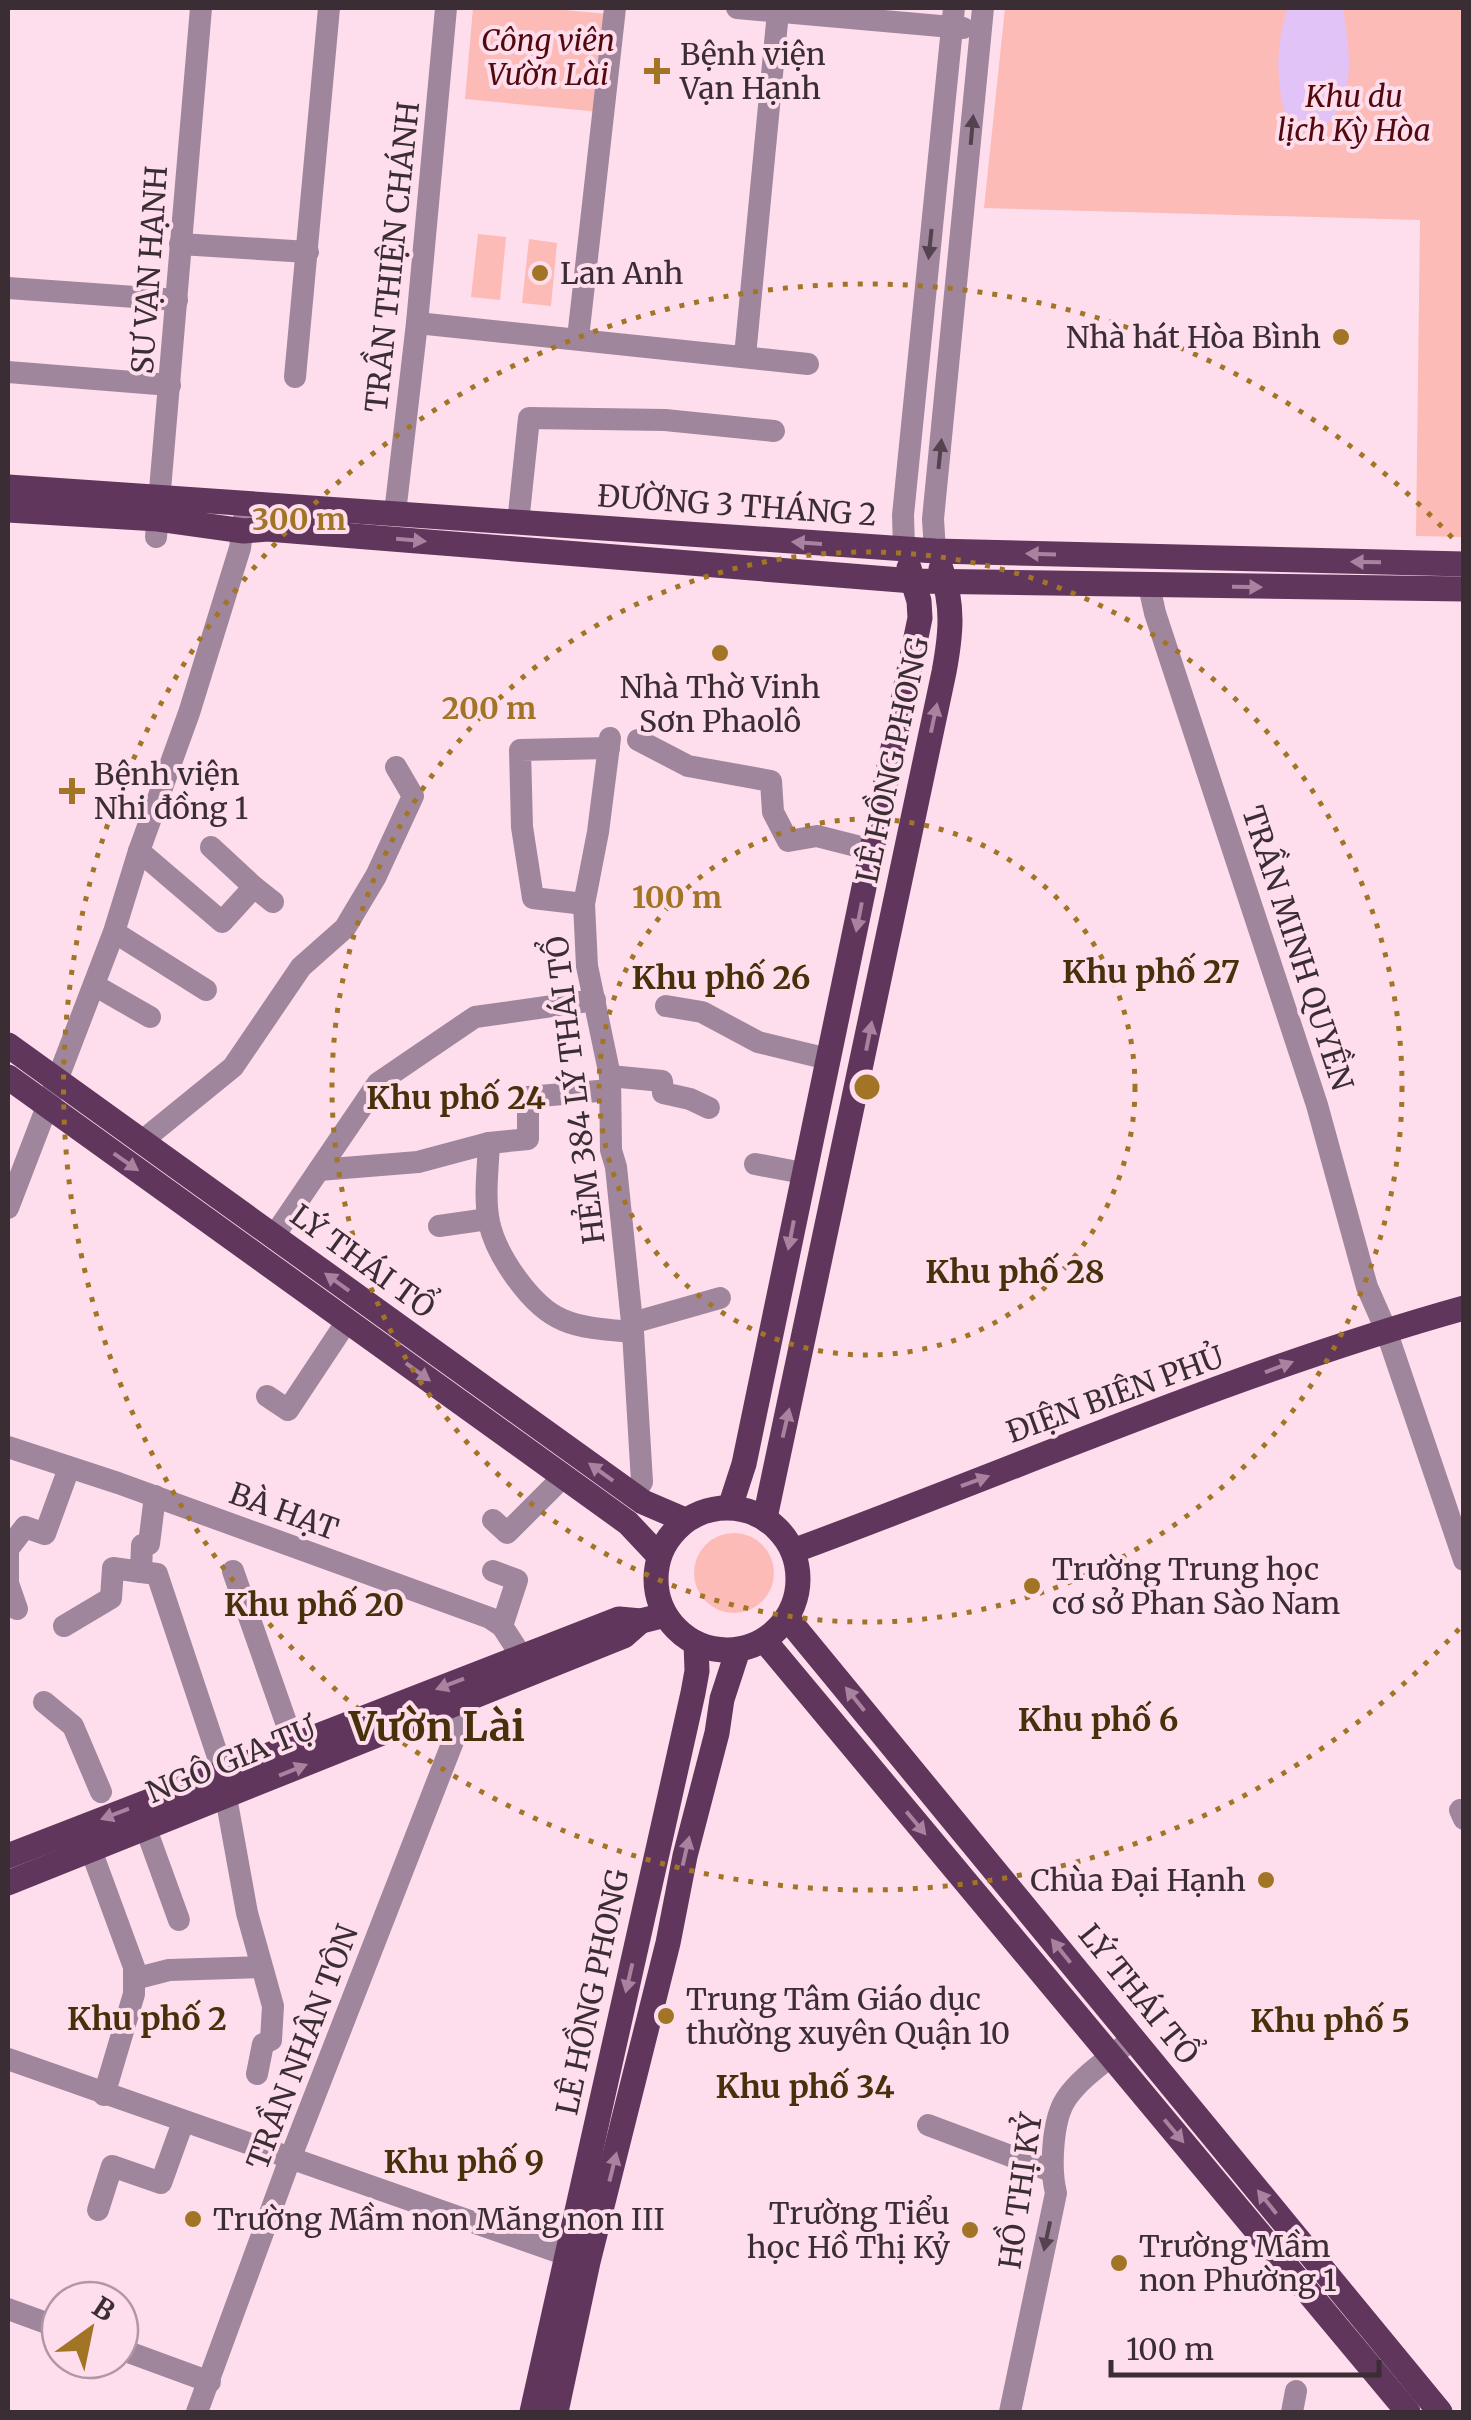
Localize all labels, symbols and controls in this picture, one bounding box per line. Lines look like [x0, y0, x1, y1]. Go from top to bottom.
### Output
park label: Công viên Vườn Lài [481, 21, 615, 93]
place label: Bệnh viện Vạn Hạnh [679, 35, 826, 107]
marker: Bệnh viện Vạn Hạnh [644, 58, 670, 84]
park label: Khu du lịch Kỳ Hòa [1277, 77, 1431, 149]
street label: TRẦN THIỆN CHÁNH [354, 99, 427, 414]
one-way arrow [964, 114, 980, 146]
street label: SƯ VẠN HẠNH [123, 165, 175, 375]
one-way arrow [921, 228, 937, 260]
place label: Lan Anh [560, 254, 684, 292]
marker: Lan Anh [529, 262, 551, 284]
place label: Nhà hát Hòa Bình [1066, 318, 1321, 356]
marker: Nhà hát Hòa Bình [1330, 326, 1352, 348]
one-way arrow [932, 437, 948, 469]
street label: ĐƯỜNG 3 THÁNG 2 [596, 476, 878, 534]
text: 300 m [252, 500, 346, 538]
one-way arrow [396, 533, 427, 549]
one-way arrow [790, 535, 822, 551]
one-way arrow [1025, 546, 1057, 562]
one-way arrow [1350, 553, 1382, 569]
one-way arrow [1231, 580, 1263, 596]
street label: LÊ HỒNG PHONG [844, 633, 937, 886]
marker: Nhà Thờ Vinh Sơn Phaolô [709, 642, 731, 664]
place label: Nhà Thờ Vinh Sơn Phaolô [620, 668, 820, 740]
text: 200 m [442, 689, 536, 727]
one-way arrow [927, 702, 943, 733]
place label: Bệnh viện Nhi đồng 1 [94, 755, 248, 827]
marker: Bệnh viện Nhi đồng 1 [59, 778, 85, 804]
street label: TRẦN MINH QUYỀN [1234, 800, 1365, 1095]
text: 100 m [632, 878, 722, 916]
one-way arrow [851, 902, 866, 933]
street label: HẺM 384 LÝ THÁI TỔ [533, 934, 613, 1247]
district label: Khu phố 27 [1062, 952, 1240, 992]
district label: Khu phố 26 [632, 958, 810, 998]
one-way arrow [861, 1021, 877, 1052]
centre of rings [849, 1069, 885, 1105]
district label: Khu phố 24 [366, 1078, 546, 1118]
one-way arrow [112, 1152, 139, 1171]
street label: LÝ THÁI TỔ [283, 1193, 445, 1326]
one-way arrow [783, 1219, 798, 1251]
district label: Khu phố 28 [925, 1252, 1105, 1292]
one-way arrow [324, 1273, 351, 1293]
street label: ĐIỆN BIÊN PHỦ [1001, 1337, 1229, 1451]
one-way arrow [1265, 1359, 1295, 1375]
one-way arrow [405, 1362, 432, 1381]
one-way arrow [779, 1407, 794, 1438]
one-way arrow [588, 1463, 615, 1482]
one-way arrow [960, 1473, 990, 1488]
street label: BÀ HẠT [224, 1474, 344, 1548]
place label: Trường Trung học cơ sở Phan Sào Nam [1052, 1550, 1341, 1622]
marker: Trường Trung học cơ sở Phan Sào Nam [1021, 1575, 1043, 1597]
district label: Khu phố 20 [224, 1585, 404, 1625]
one-way arrow [435, 1677, 465, 1693]
one-way arrow [845, 1687, 866, 1712]
district label: Khu phố 6 [1018, 1700, 1178, 1740]
district label: Vườn Lài [348, 1702, 525, 1752]
street label: NGÔ GIA TỰ [141, 1708, 323, 1811]
one-way arrow [278, 1761, 308, 1777]
one-way arrow [99, 1807, 129, 1823]
one-way arrow [905, 1810, 926, 1835]
one-way arrow [679, 1835, 694, 1866]
place label: Chùa Đại Hạnh [1030, 1861, 1246, 1899]
street label: LÊ HỒNG PHONG [544, 1865, 637, 2118]
marker: Chùa Đại Hạnh [1255, 1869, 1277, 1891]
street label: LÝ THÁI TỔ [1071, 1914, 1210, 2072]
street label: TRẦN NHÂN TÔN [235, 1918, 366, 2175]
one-way arrow [1051, 1938, 1072, 1963]
one-way arrow [620, 1963, 636, 1994]
place label: Trung Tâm Giáo dục thường xuyên Quận 10 [686, 1980, 1010, 2052]
district label: Khu phố 2 [67, 1999, 227, 2039]
district label: Khu phố 5 [1250, 2001, 1410, 2041]
marker: Trung Tâm Giáo dục thường xuyên Quận 10 [655, 2005, 677, 2027]
district label: Khu phố 34 [715, 2067, 895, 2107]
street label: HỒ THỊ KỶ [987, 2109, 1050, 2271]
one-way arrow [1162, 2118, 1184, 2143]
district label: Khu phố 9 [384, 2142, 544, 2182]
one-way arrow [605, 2151, 621, 2182]
one-way arrow [1257, 2189, 1278, 2214]
place label: Trường Tiểu học Hồ Thị Kỷ [747, 2194, 951, 2266]
place label: Trường Mầm non Măng non III [213, 2200, 665, 2238]
marker: Trường Mầm non Măng non III [182, 2208, 204, 2230]
marker: Trường Tiểu học Hồ Thị Kỷ [959, 2219, 981, 2241]
one-way arrow [1039, 2220, 1054, 2251]
place label: Trường Mầm non Phường 1 [1139, 2227, 1337, 2299]
marker: Trường Mầm non Phường 1 [1108, 2252, 1130, 2274]
north arrow [40, 2280, 140, 2380]
text: B [86, 2289, 122, 2329]
scale bar [1111, 2315, 1378, 2377]
text: 100 m [1126, 2330, 1214, 2368]

